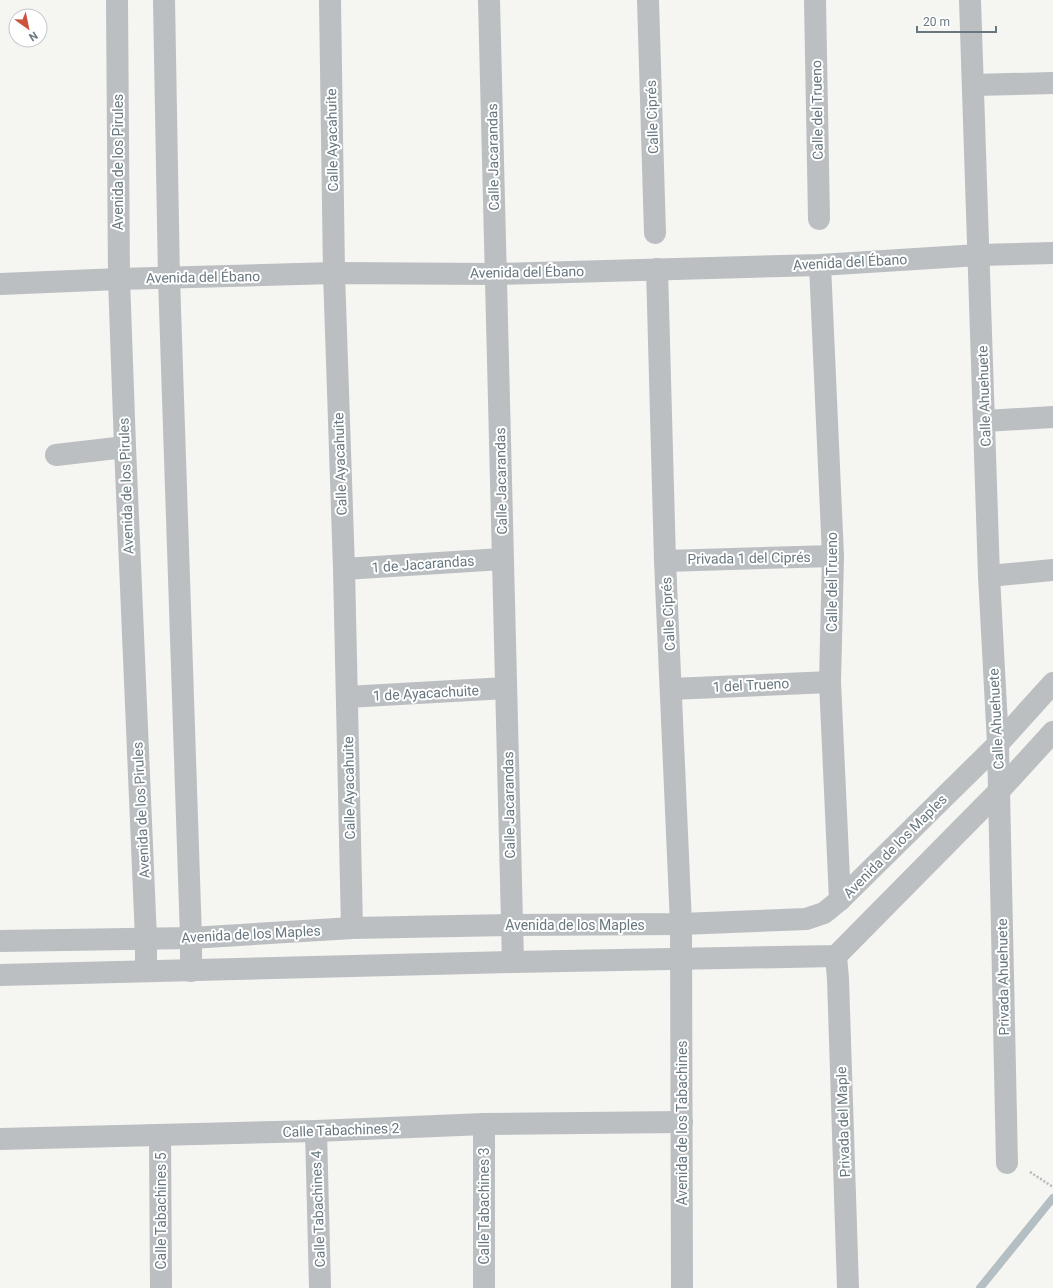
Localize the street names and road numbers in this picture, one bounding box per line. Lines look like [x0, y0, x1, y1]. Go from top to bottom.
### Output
street label: Calle del Trueno [808, 60, 826, 160]
street label: Calle Ciprés [643, 80, 661, 154]
street label: Calle Ayacahuite [323, 88, 341, 192]
street label: Avenida de los Pirules [110, 94, 126, 230]
street label: Calle Jacarandas [484, 103, 502, 211]
street label: Avenida del Ébano [792, 250, 908, 273]
street label: Avenida del Ébano [470, 262, 584, 281]
street label: Avenida del Ébano [146, 267, 260, 286]
street label: Calle Ahuehuete [974, 345, 994, 447]
street label: Calle Ayacahuite [330, 412, 350, 516]
street label: Avenida de los Pirules [116, 417, 136, 555]
street label: Calle Jacarandas [492, 427, 510, 535]
street label: Calle del Trueno [824, 532, 840, 632]
street label: Privada 1 del Ciprés [687, 549, 811, 567]
street label: 1 de Jacarandas [371, 552, 475, 576]
street label: Calle Ciprés [658, 577, 678, 651]
street label: Calle Ahuehuete [985, 668, 1007, 770]
street label: 1 del Trueno [712, 675, 790, 695]
street label: 1 de Ayacachuite [373, 682, 479, 704]
street label: Calle Ayacahuite [340, 736, 358, 840]
street label: Avenida de los Pirules [129, 741, 153, 879]
street label: Calle Jacarandas [500, 751, 518, 859]
street label: Avenida de los Maples [840, 791, 950, 901]
street label: Avenida de los Maples [505, 917, 645, 933]
street label: Privada Ahuehuete [994, 918, 1012, 1036]
street label: Avenida de los Maples [181, 922, 321, 946]
street label: Avenida de los Tabachines [674, 1040, 690, 1206]
street label: Privada del Maple [833, 1066, 853, 1178]
street label: Calle Tabachines 2 [282, 1120, 400, 1140]
street label: Calle Tabachines 3 [476, 1148, 492, 1265]
street label: Calle Tabachines 4 [308, 1150, 328, 1268]
street label: Calle Tabachines 5 [153, 1152, 169, 1270]

